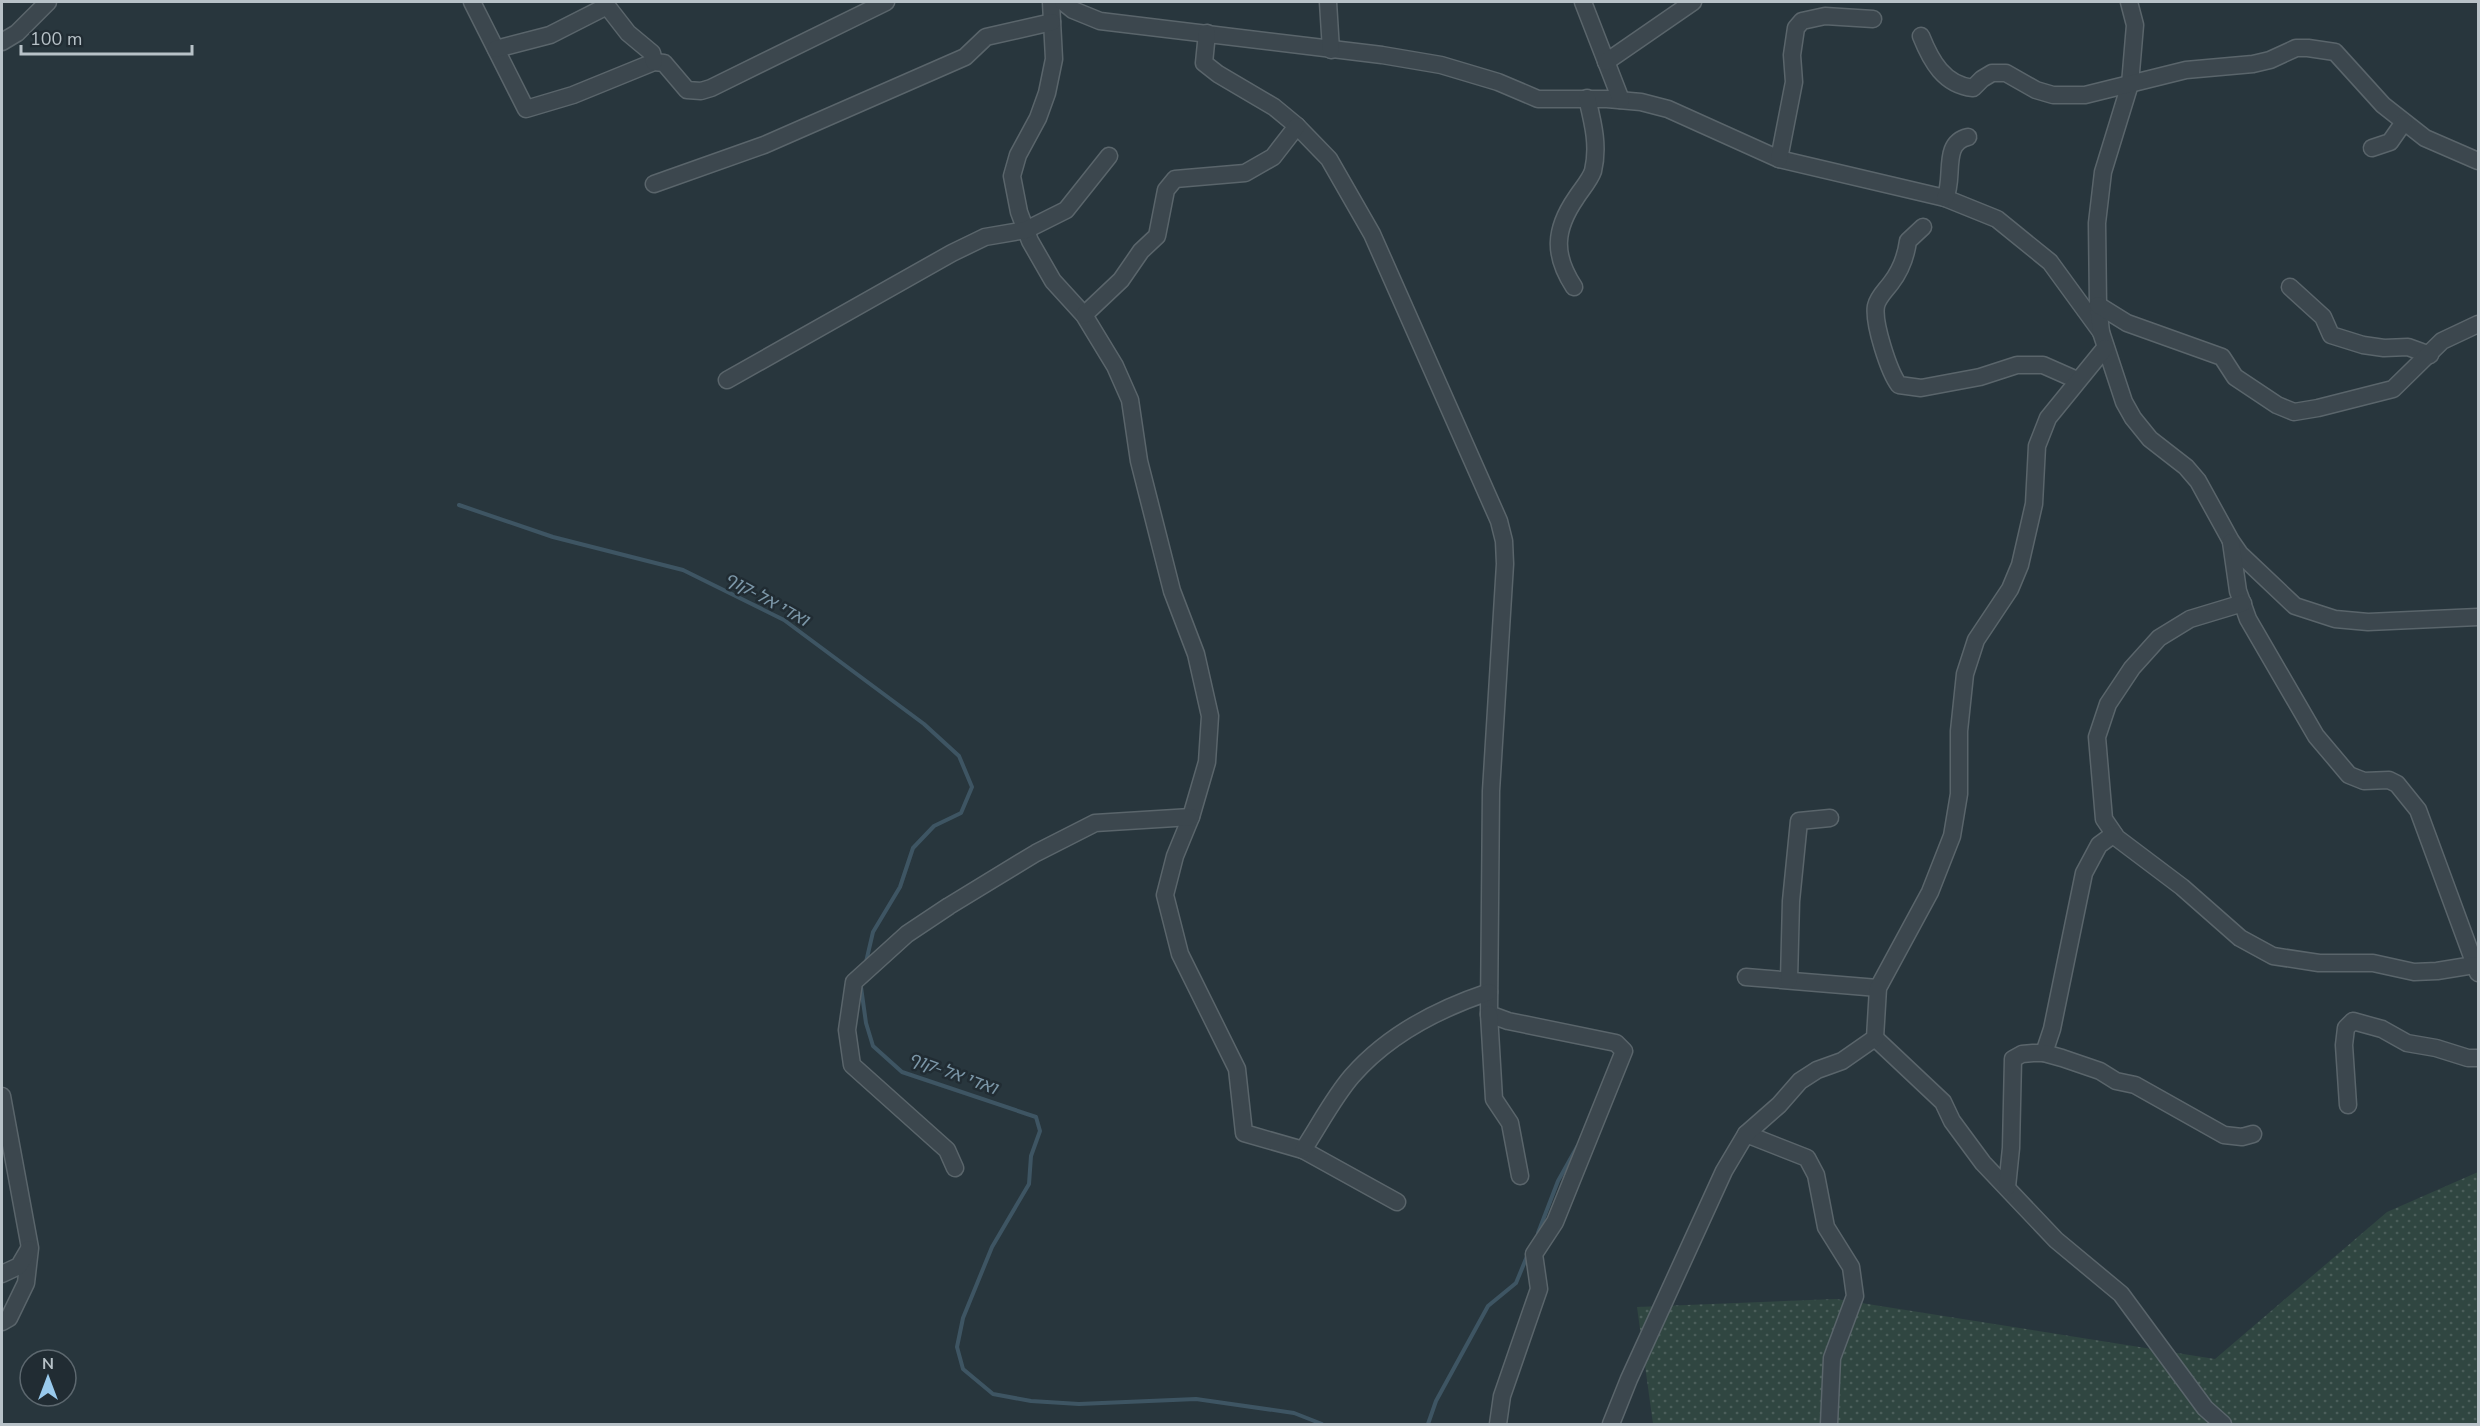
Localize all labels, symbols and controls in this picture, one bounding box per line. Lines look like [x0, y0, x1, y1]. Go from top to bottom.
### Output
scale bar [21, 18, 192, 56]
text: 100 m [30, 27, 82, 51]
water label: ואדי אל-קוף [721, 566, 815, 633]
water label: ואדי אל-קוף [905, 1046, 1002, 1101]
north arrow [18, 1348, 78, 1408]
text: N [42, 1353, 54, 1375]

